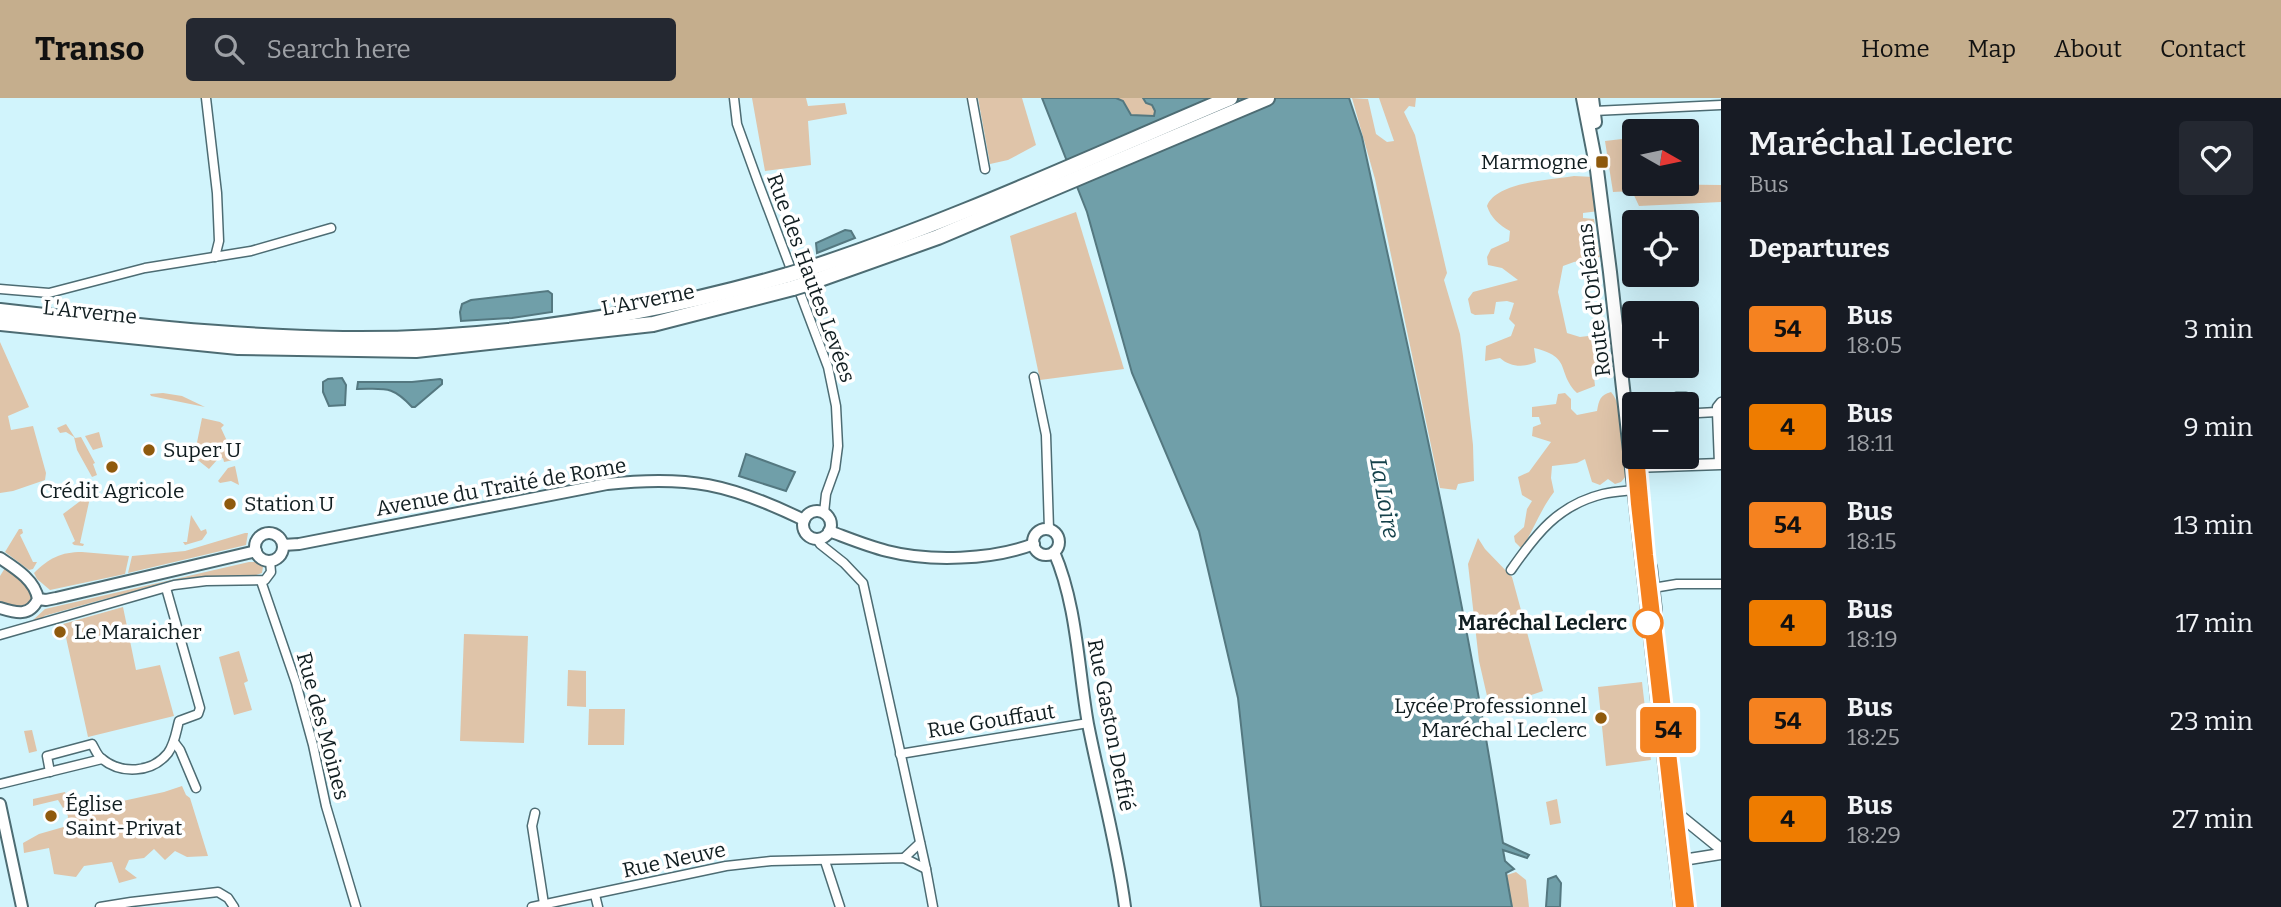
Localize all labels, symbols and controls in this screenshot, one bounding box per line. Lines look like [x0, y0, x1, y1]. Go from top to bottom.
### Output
search box [186, 18, 676, 81]
text: Transo [35, 29, 144, 69]
icon: search [210, 30, 248, 68]
text: Search here [266, 34, 411, 65]
text: Home [1861, 35, 1930, 63]
text: Map [1968, 35, 2016, 63]
text: About [2054, 35, 2122, 63]
text: Contact [2160, 35, 2246, 63]
north arrow [1622, 119, 1699, 196]
map controls [1622, 119, 1699, 469]
button: heart [2179, 121, 2253, 195]
text: Maréchal Leclerc [1749, 124, 2013, 164]
place label: Marmogne [1481, 149, 1588, 175]
marker: Marmogne [1594, 154, 1610, 170]
street label: Rue des Hautes Levées [761, 170, 861, 386]
text: Bus [1749, 170, 1789, 198]
button: locate [1622, 210, 1699, 287]
street label: Route d'Orléans [1572, 222, 1616, 378]
text: Departures [1749, 233, 1890, 264]
street label: L'Arverne [599, 278, 697, 322]
street label: L'Arverne [42, 294, 138, 330]
text: Bus [1847, 300, 1893, 331]
button: + [1622, 301, 1699, 378]
text: 3 min [2184, 314, 2253, 345]
text: 54 [1774, 315, 1801, 343]
text: 18:05 [1847, 331, 1902, 359]
button: − [1622, 392, 1699, 469]
text: Bus [1847, 398, 1893, 429]
text: 9 min [2184, 412, 2253, 443]
text: 4 [1780, 413, 1795, 441]
text: 18:11 [1847, 429, 1894, 457]
place label: Super U [163, 437, 242, 463]
marker: Super U [141, 442, 157, 458]
street label: Avenue du Traité de Rome [374, 452, 628, 522]
water label: La Loire [1364, 455, 1406, 541]
marker: Crédit Agricole [104, 459, 120, 475]
place label: Crédit Agricole [40, 478, 184, 504]
place label: Station U [244, 491, 335, 517]
marker: Station U [222, 496, 238, 512]
text: Bus [1847, 496, 1893, 527]
text: 13 min [2173, 510, 2253, 541]
text: 54 [1774, 511, 1801, 539]
text: 18:15 [1847, 527, 1897, 555]
text: Bus [1847, 594, 1893, 625]
marker: Maréchal Leclerc [1633, 608, 1663, 638]
text: 17 min [2175, 608, 2253, 639]
text: 4 [1780, 609, 1795, 637]
place label: Maréchal Leclerc [1458, 610, 1627, 636]
place label: Le Maraicher [74, 619, 201, 645]
marker: Le Maraicher [52, 624, 68, 640]
text: 18:19 [1847, 625, 1898, 653]
street label: Rue Gaston Deffié [1082, 637, 1140, 813]
street label: Rue des Moines [291, 649, 355, 803]
text: Bus [1847, 692, 1893, 723]
place label: Lycée Professionnel Maréchal Leclerc [1394, 693, 1587, 743]
street label: Rue Gouffaut [925, 698, 1057, 744]
text: 23 min [2170, 706, 2253, 737]
line badge: 54 [1636, 707, 1700, 753]
text: 54 [1774, 707, 1801, 735]
marker: Lycée Professionnel Maréchal Leclerc [1593, 710, 1609, 726]
text: 54 [1654, 716, 1682, 744]
text: 18:25 [1847, 723, 1900, 751]
text: Bus [1847, 790, 1893, 821]
place label: Église Saint-Privat [65, 791, 183, 841]
text: 27 min [2172, 804, 2253, 835]
text: 4 [1780, 805, 1795, 833]
marker: Église Saint-Privat [43, 808, 59, 824]
text: 18:29 [1847, 821, 1901, 849]
street label: Rue Neuve [620, 836, 728, 884]

